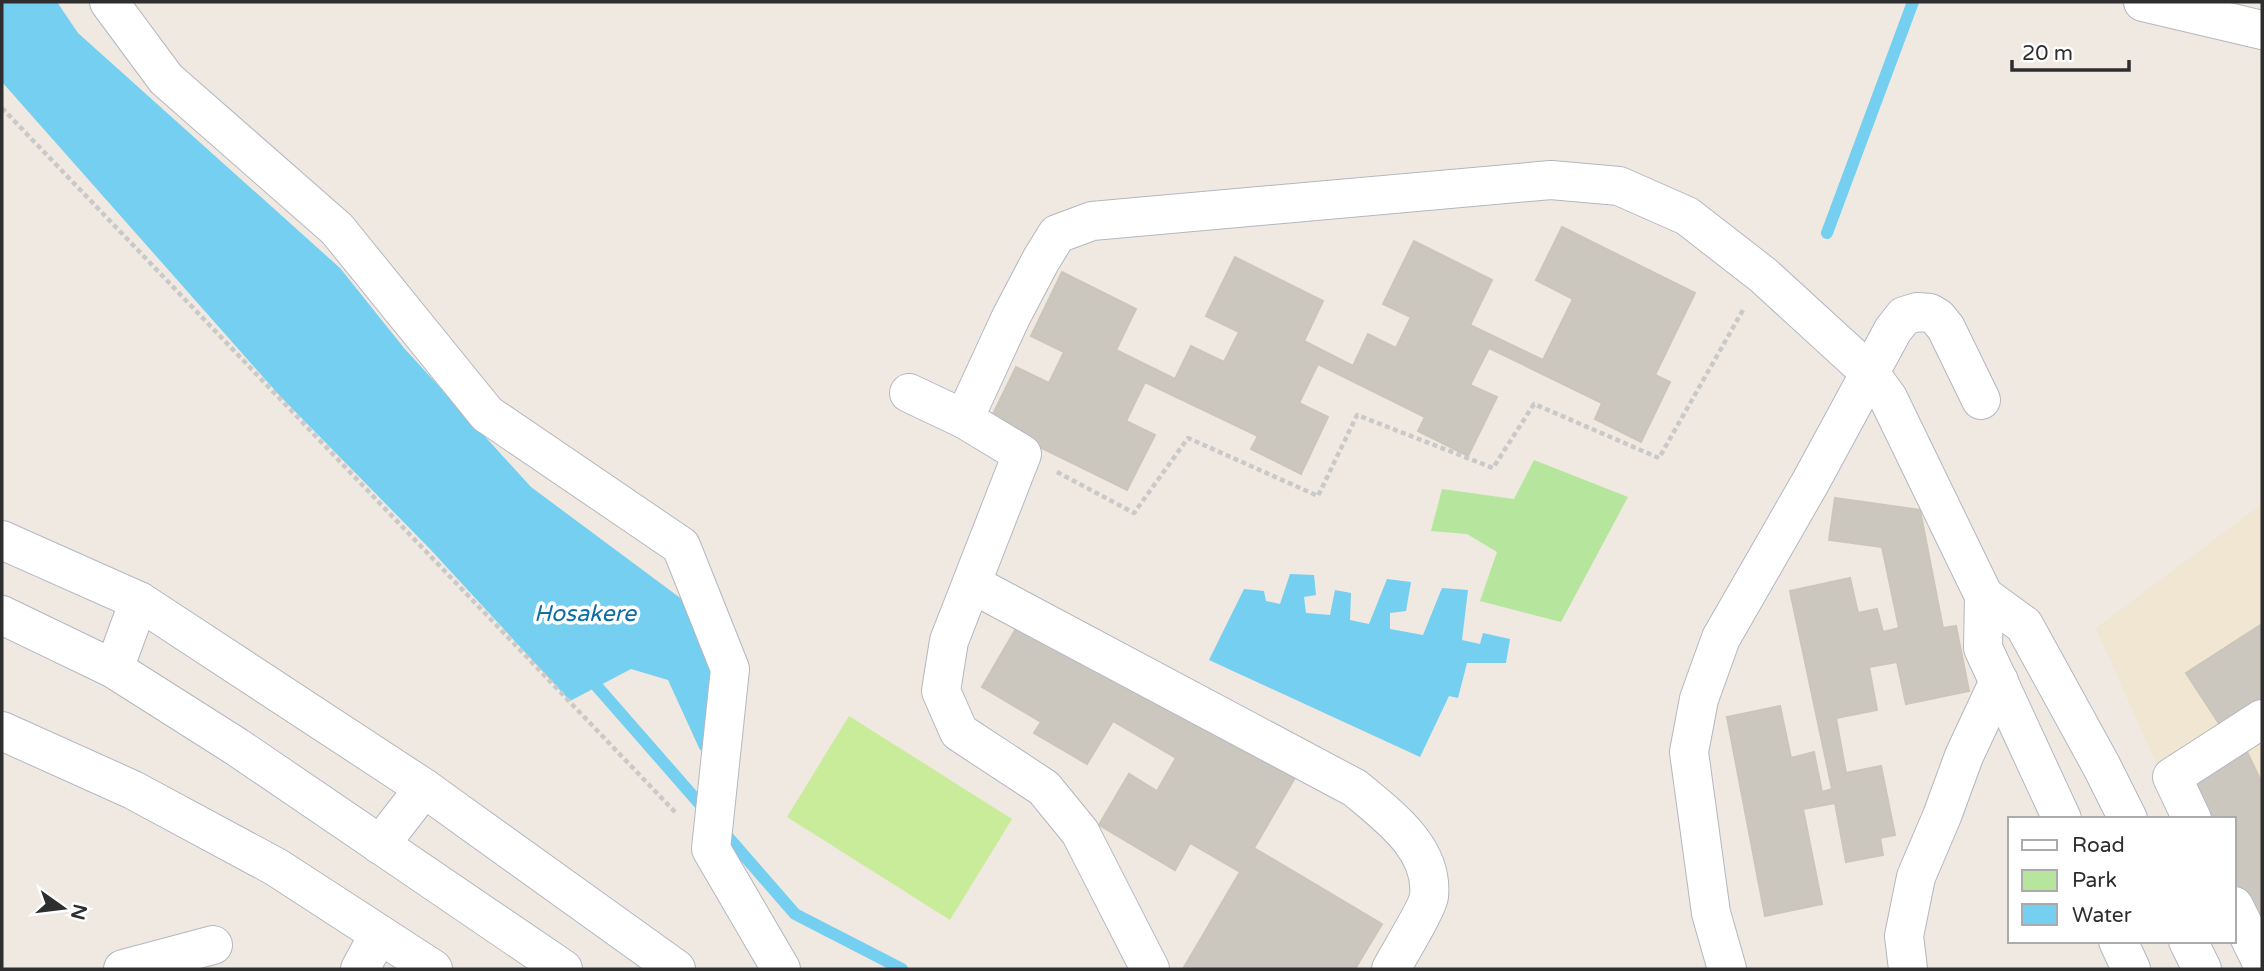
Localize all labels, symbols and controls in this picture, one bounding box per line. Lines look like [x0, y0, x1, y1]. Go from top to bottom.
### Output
scale bar [2012, 28, 2129, 72]
text: 20 m [2022, 41, 2073, 66]
water label: Hosakere [534, 600, 638, 628]
legend [2008, 817, 2236, 943]
text: Road [2072, 833, 2125, 858]
text: Park [2072, 868, 2117, 893]
north arrow [28, 873, 98, 943]
text: N [66, 902, 91, 922]
text: Water [2072, 903, 2132, 928]

